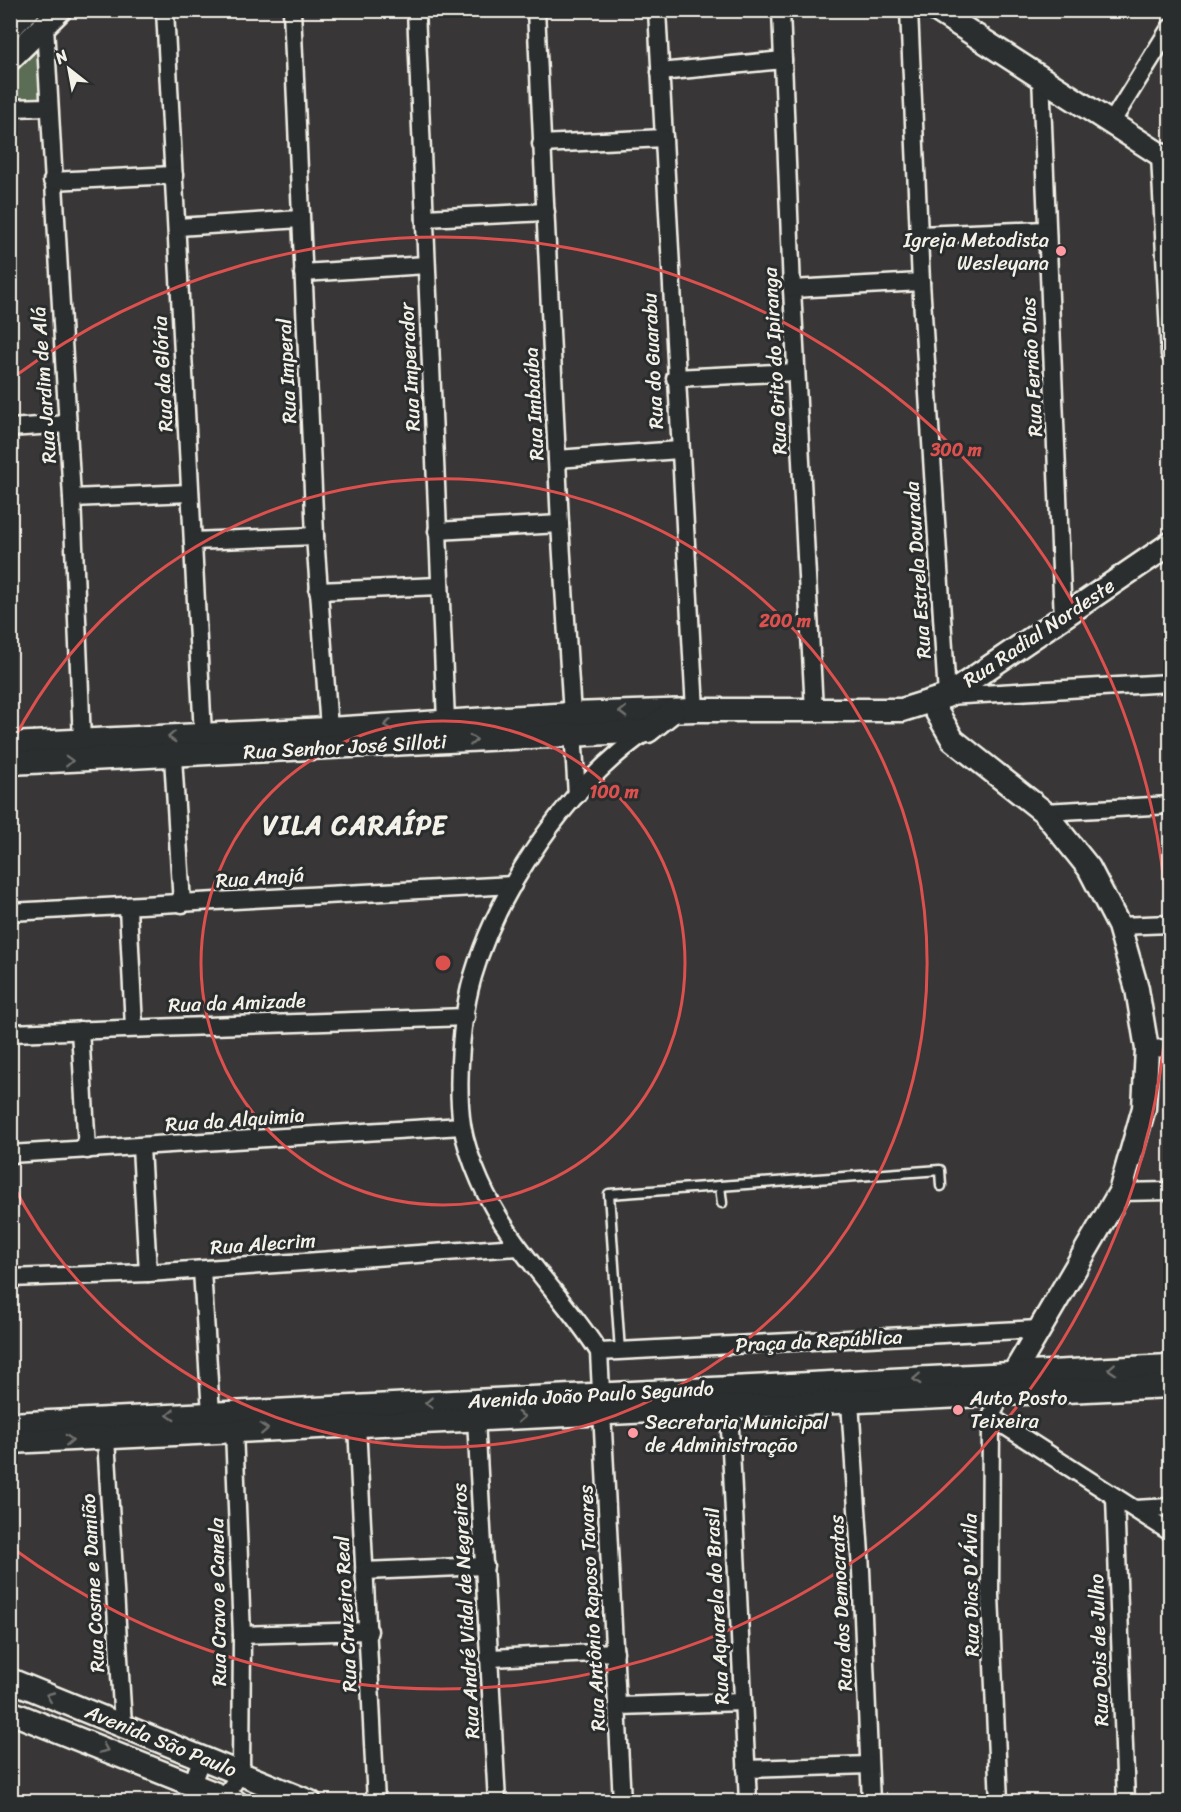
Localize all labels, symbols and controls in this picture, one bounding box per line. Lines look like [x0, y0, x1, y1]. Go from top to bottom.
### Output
north arrow [39, 39, 99, 99]
text: N [48, 41, 75, 72]
place label: Igreja Metodista Wesleyana [903, 223, 1049, 281]
marker: Igreja Metodista Wesleyana [1054, 244, 1068, 258]
street label: Rua Grito do Ipiranga [753, 265, 797, 456]
street label: Rua do Guarabu [632, 292, 674, 430]
street label: Rua Fernão Dias [1011, 296, 1053, 438]
street label: Rua Imperador [389, 300, 431, 432]
street label: Rua Jardim de Alá [21, 305, 67, 465]
street label: Rua da Glória [142, 314, 184, 433]
street label: Rua Imperal [267, 316, 307, 425]
street label: Rua Imbaúba [514, 346, 554, 462]
text: 300 m [929, 434, 982, 466]
street label: Rua Estrela Dourada [894, 479, 942, 660]
street label: Rua Radial Nordeste [956, 569, 1122, 697]
text: 200 m [758, 605, 811, 637]
one-way arrow [618, 706, 627, 719]
one-way arrow [383, 719, 392, 732]
street label: Rua Senhor José Silloti [243, 724, 449, 770]
one-way arrow [167, 730, 176, 743]
one-way arrow [469, 733, 478, 746]
one-way arrow [64, 755, 73, 767]
text: 100 m [590, 776, 639, 808]
district label: VILA CARAÍPE [263, 802, 449, 848]
street label: Rua Anajá [215, 857, 305, 899]
centre of rings [433, 953, 453, 973]
street label: Rua da Amizade [168, 983, 307, 1023]
street label: Rua da Alquimia [164, 1098, 306, 1142]
street label: Rua Alecrim [209, 1223, 317, 1265]
street label: Praça da República [735, 1319, 903, 1363]
one-way arrow [1108, 1362, 1117, 1375]
street label: Avenida João Paulo Segundo [466, 1371, 715, 1419]
one-way arrow [913, 1372, 922, 1385]
place label: Auto Posto Teixeira [969, 1381, 1067, 1439]
one-way arrow [424, 1396, 433, 1409]
marker: Auto Posto Teixeira [951, 1403, 965, 1417]
place label: Secretaria Municipal de Administração [645, 1405, 830, 1463]
one-way arrow [167, 1409, 176, 1421]
one-way arrow [517, 1410, 526, 1423]
one-way arrow [259, 1422, 268, 1435]
marker: Secretaria Municipal de Administração [626, 1426, 640, 1440]
one-way arrow [64, 1433, 73, 1446]
street label: Rua André Vidal de Negreiros [442, 1481, 490, 1740]
street label: Rua Antônio Raposo Tavares [568, 1483, 616, 1732]
street label: Rua Cosme e Damião [71, 1493, 115, 1673]
street label: Rua Aquarela do Brasil [694, 1505, 740, 1705]
street label: Rua Dias D'Ávila [952, 1512, 990, 1657]
street label: Rua dos Democratas [819, 1513, 863, 1692]
street label: Rua Cravo e Canela [199, 1517, 237, 1686]
street label: Rua Cruzeiro Real [324, 1534, 368, 1693]
street label: Rua Dois de Julho [1079, 1573, 1119, 1727]
one-way arrow [45, 1691, 56, 1703]
street label: Avenida São Paulo [79, 1694, 242, 1787]
one-way arrow [97, 1742, 108, 1754]

